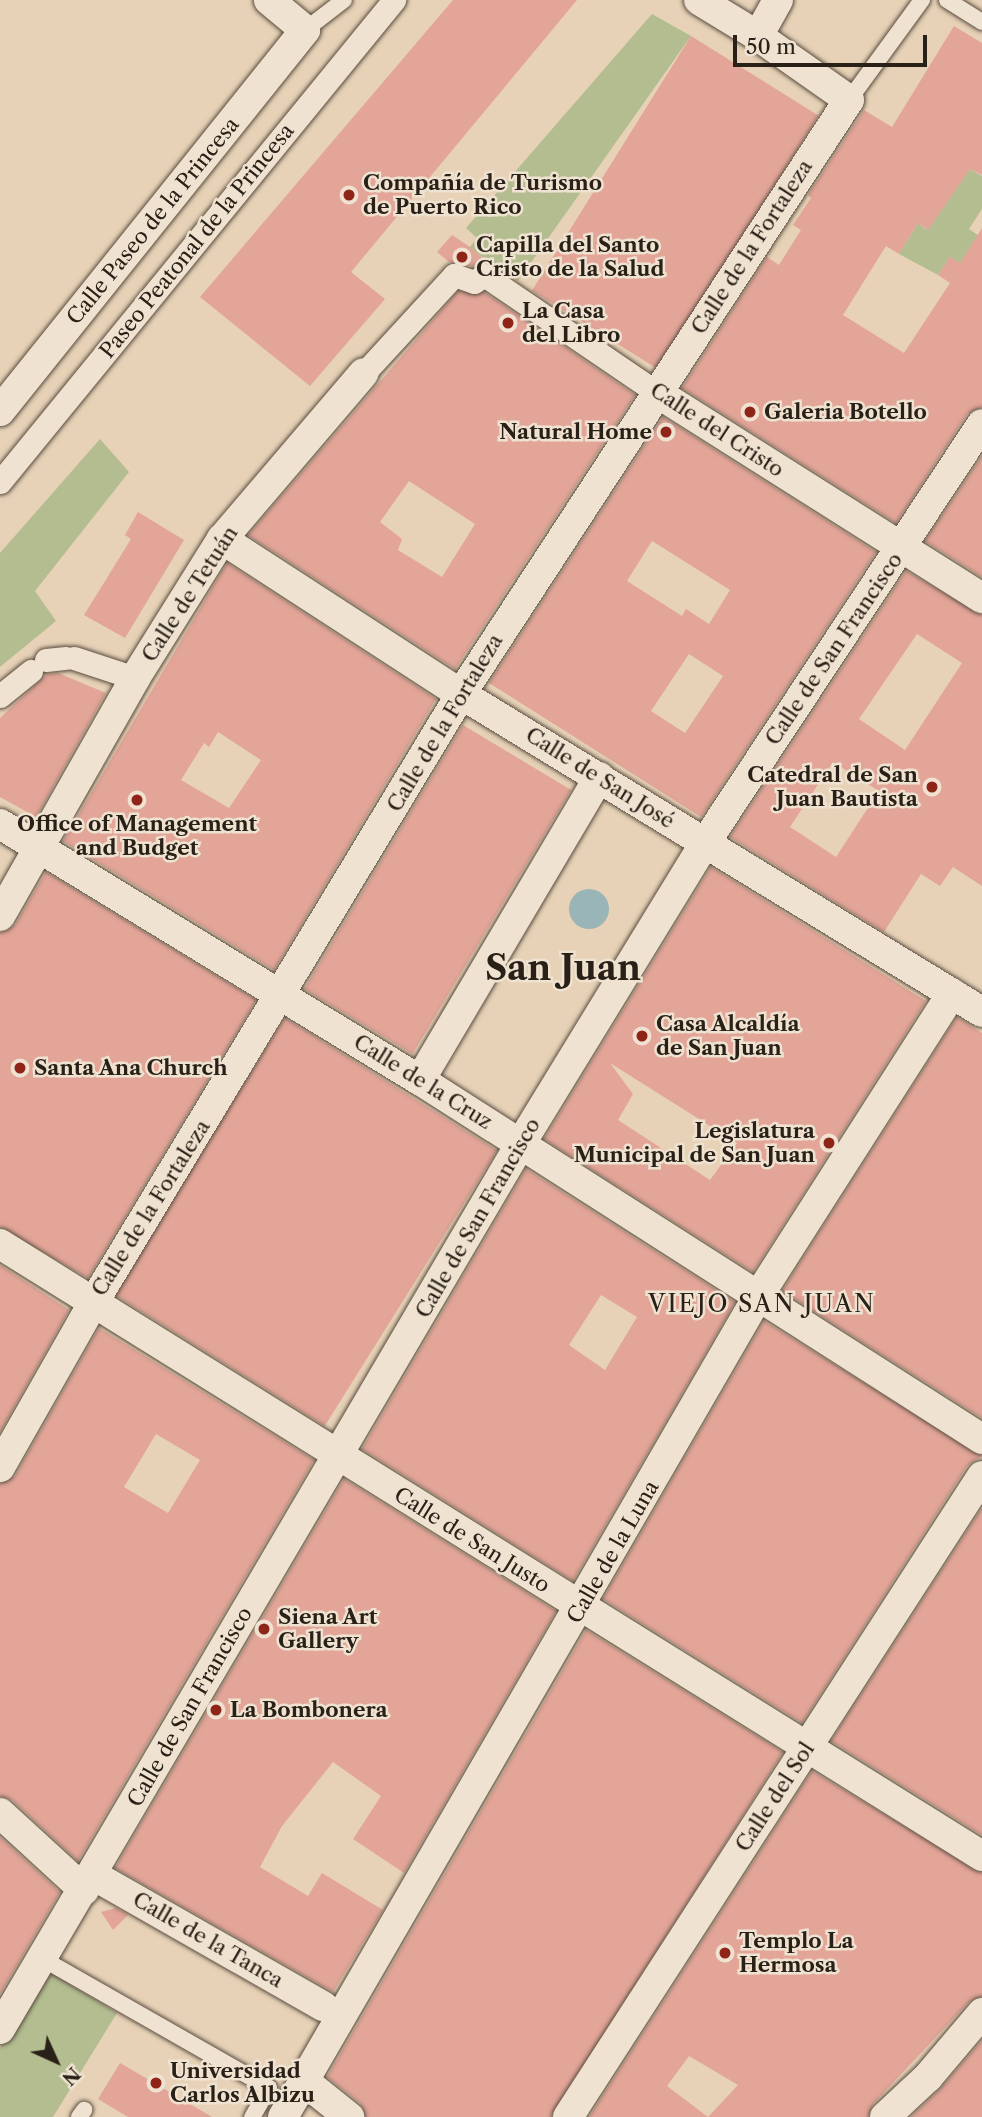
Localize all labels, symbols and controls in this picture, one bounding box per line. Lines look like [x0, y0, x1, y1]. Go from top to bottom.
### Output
scale bar [737, 21, 931, 65]
text: 50 m [746, 34, 796, 59]
street label: Calle Paseo de la Princesa [62, 112, 244, 330]
street label: Paseo Peatonal de la Princesa [94, 118, 300, 364]
street label: Calle de la Fortaleza [686, 155, 818, 339]
place label: Compañía de Turismo de Puerto Rico [363, 170, 603, 220]
marker: Compañía de Turismo de Puerto Rico [341, 187, 357, 203]
place label: Capilla del Santo Cristo de la Salud [476, 232, 665, 282]
marker: Capilla del Santo Cristo de la Salud [454, 249, 470, 265]
place label: La Casa del Libro [522, 298, 620, 348]
marker: La Casa del Libro [500, 315, 516, 331]
street label: Calle del Cristo [645, 377, 789, 483]
place label: Galeria Botello [764, 399, 927, 425]
marker: Galeria Botello [742, 404, 758, 420]
place label: Natural Home [499, 419, 652, 445]
marker: Natural Home [658, 424, 674, 440]
street label: Calle de Tetuán [137, 521, 243, 667]
street label: Calle de San Francisco [760, 548, 908, 750]
street label: Calle de la Fortaleza [382, 629, 508, 817]
street label: Calle de San José [521, 722, 679, 834]
place label: Catedral de San Juan Bautista [747, 762, 918, 812]
marker: Catedral de San Juan Bautista [924, 779, 940, 795]
marker: Office of Management and Budget [129, 792, 145, 808]
place label: Office of Management and Budget [17, 811, 257, 861]
district label: San Juan [485, 947, 641, 989]
place label: Casa Alcaldía de San Juan [656, 1011, 801, 1061]
marker: Casa Alcaldía de San Juan [634, 1028, 650, 1044]
street label: Calle de la Cruz [349, 1029, 497, 1135]
place label: Santa Ana Church [34, 1055, 229, 1081]
marker: Santa Ana Church [12, 1060, 28, 1076]
street label: Calle de San Francisco [410, 1114, 546, 1322]
street label: Calle de la Fortaleza [87, 1115, 215, 1301]
place label: Legislatura Municipal de San Juan [574, 1118, 815, 1168]
marker: Legislatura Municipal de San Juan [821, 1135, 837, 1151]
district label: VIEJO SAN JUAN [650, 1290, 874, 1318]
street label: Calle de la Luna [562, 1476, 664, 1628]
street label: Calle de San Justo [389, 1482, 555, 1598]
street label: Calle de San Francisco [122, 1603, 258, 1811]
place label: Siena Art Gallery [278, 1604, 378, 1654]
marker: Siena Art Gallery [256, 1621, 272, 1637]
place label: La Bombonera [230, 1697, 388, 1723]
marker: La Bombonera [208, 1702, 224, 1718]
street label: Calle del Sol [730, 1738, 820, 1856]
street label: Calle de la Tanca [128, 1887, 288, 1993]
place label: Templo La Hermosa [739, 1928, 854, 1978]
marker: Templo La Hermosa [717, 1945, 733, 1961]
north arrow [21, 2026, 91, 2096]
place label: Universidad Carlos Albizu [170, 2058, 316, 2108]
text: N [57, 2062, 85, 2090]
marker: Universidad Carlos Albizu [148, 2075, 164, 2091]

